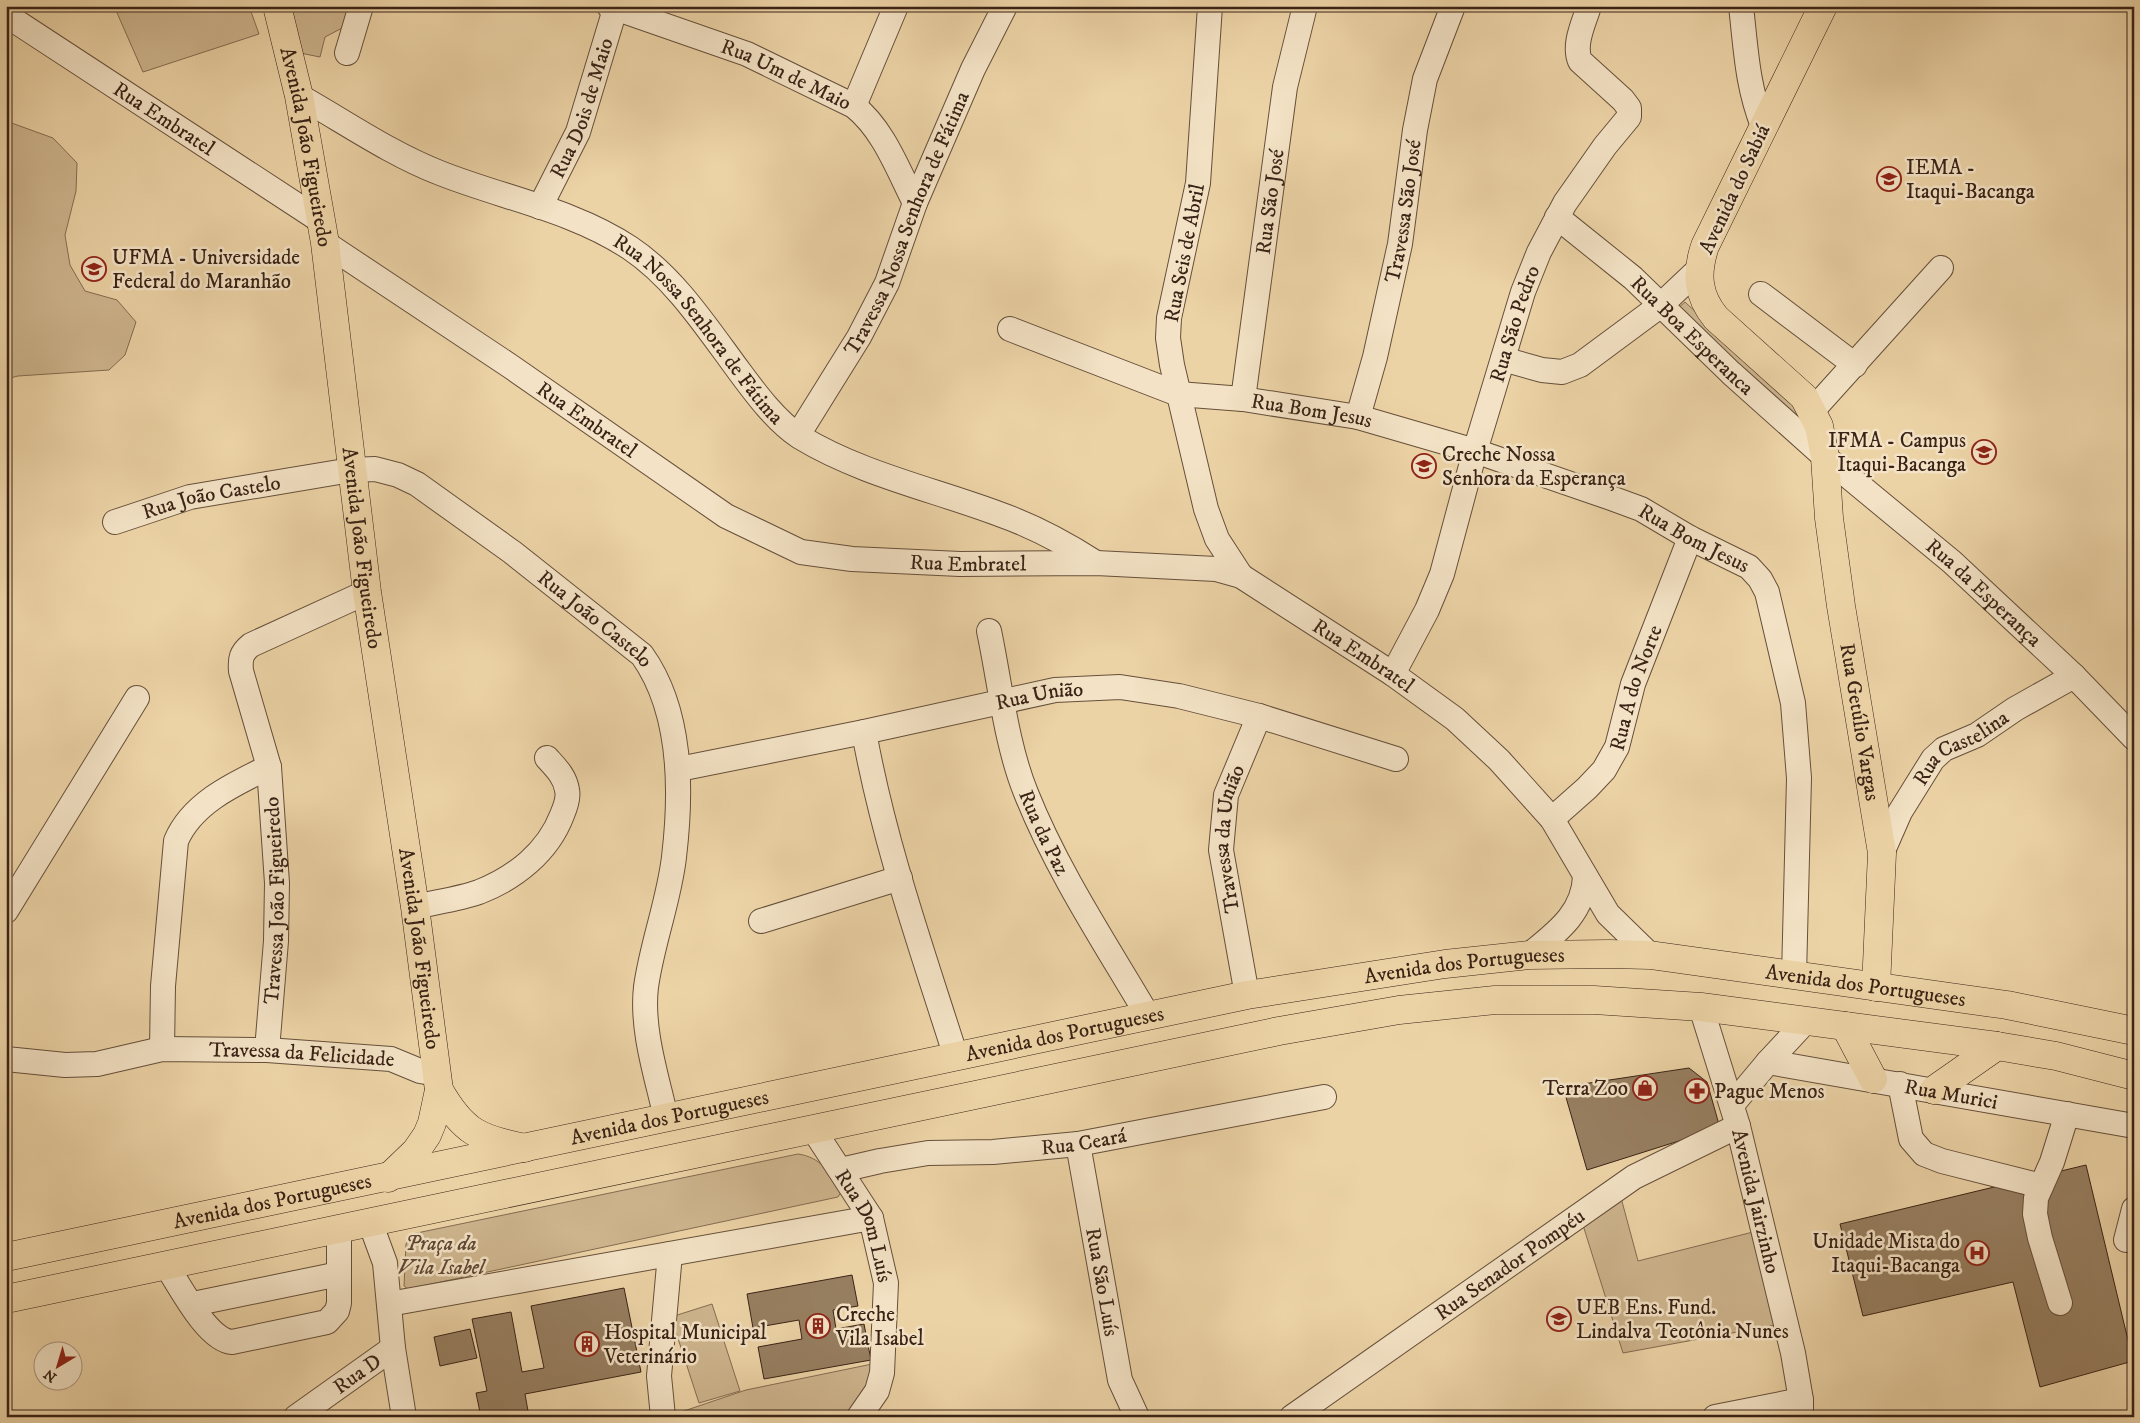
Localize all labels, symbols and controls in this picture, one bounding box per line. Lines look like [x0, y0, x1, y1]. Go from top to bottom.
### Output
street label: Rua Um de Maio [717, 34, 855, 117]
street label: Rua Dois de Maio [545, 35, 620, 183]
street label: Avenida João Figueiredo [273, 44, 337, 249]
street label: Rua Embratel [108, 77, 220, 162]
street label: Travessa Nossa Senhora de Fátima [839, 88, 976, 361]
street label: Avenida do Sabiá [1693, 120, 1776, 259]
street label: Travessa São José [1380, 138, 1428, 285]
street label: Rua São José [1251, 147, 1291, 256]
place label: IEMA - Itaqui-Bacanga [1906, 155, 2035, 205]
school or university icon: IEMA - Itaqui-Bacanga [1876, 166, 1902, 192]
street label: Rua Seis de Abril [1159, 181, 1211, 325]
street label: Rua Nossa Senhora de Fátima [608, 229, 789, 431]
place label: UFMA - Universidade Federal do Maranhão [112, 245, 300, 295]
school or university icon: UFMA - Universidade Federal do Maranhão [81, 256, 107, 282]
street label: Rua São Pedro [1484, 262, 1546, 386]
street label: Rua Boa Esperanca [1625, 271, 1759, 401]
street label: Rua Embratel [531, 376, 642, 465]
street label: Rua Bom Jesus [1249, 388, 1375, 434]
place label: IFMA - Campus Itaqui-Bacanga [1828, 428, 1966, 478]
school or university icon: IFMA - Campus Itaqui-Bacanga [1971, 439, 1997, 465]
place label: Creche Nossa Senhora da Esperança [1442, 442, 1626, 492]
street label: Avenida João Figueiredo [336, 446, 387, 651]
school or university icon: Creche Nossa Senhora da Esperança [1411, 453, 1437, 479]
street label: Rua João Castelo [139, 470, 283, 526]
street label: Rua Bom Jesus [1633, 498, 1753, 579]
street label: Rua da Esperança [1920, 534, 2047, 653]
street label: Rua Embratel [909, 550, 1027, 578]
street label: Rua João Castelo [532, 565, 659, 672]
street label: Rua Embratel [1307, 613, 1419, 699]
street label: Rua A do Norte [1605, 621, 1669, 754]
street label: Rua Getúlio Vargas [1833, 641, 1885, 803]
street label: Rua União [993, 677, 1084, 717]
street label: Rua Castelina [1908, 705, 2014, 791]
street label: Travessa da União [1209, 761, 1251, 915]
street label: Rua da Paz [1012, 786, 1075, 880]
street label: Travessa João Figueiredo [259, 796, 291, 1005]
street label: Avenida João Figueiredo [392, 846, 446, 1051]
street label: Avenida dos Portugueses [1362, 943, 1565, 990]
street label: Avenida dos Portugueses [1764, 959, 1967, 1013]
street label: Avenida dos Portugueses [963, 1001, 1166, 1068]
street label: Travessa da Felicidade [209, 1037, 396, 1073]
street label: Rua Murici [1902, 1074, 2000, 1116]
shop icon: Terra Zoo [1632, 1075, 1658, 1101]
place label: Terra Zoo [1543, 1076, 1628, 1102]
pharmacy icon: Pague Menos [1684, 1078, 1710, 1104]
place label: Pague Menos [1714, 1079, 1824, 1105]
street label: Avenida dos Portugueses [568, 1084, 771, 1151]
street label: Rua Ceará [1040, 1123, 1129, 1161]
street label: Avenida Jairzinho [1725, 1126, 1785, 1276]
street label: Rua Dom Luís [829, 1165, 897, 1285]
street label: Avenida dos Portugueses [171, 1168, 374, 1235]
street label: Rua Senador Pompéu [1430, 1203, 1590, 1327]
street label: Rua São Luís [1079, 1226, 1124, 1338]
place label: Unidade Mista do Itaqui-Bacanga [1812, 1229, 1960, 1279]
park label: Praça da Vila Isabel [398, 1231, 487, 1281]
hospital icon: Unidade Mista do Itaqui-Bacanga [1964, 1240, 1990, 1266]
place label: UEB Ens. Fund. Lindalva Teotônia Nunes [1576, 1295, 1789, 1345]
place label: Creche Vila Isabel [835, 1302, 924, 1352]
school or university icon: UEB Ens. Fund. Lindalva Teotônia Nunes [1546, 1306, 1572, 1332]
building icon: Creche Vila Isabel [805, 1313, 831, 1339]
place label: Hospital Municipal Veterinário [603, 1320, 767, 1370]
building icon: Hospital Municipal Veterinário [574, 1331, 600, 1357]
north arrow [32, 1340, 82, 1390]
street label: Rua D [328, 1348, 387, 1400]
text: N [40, 1365, 61, 1386]

